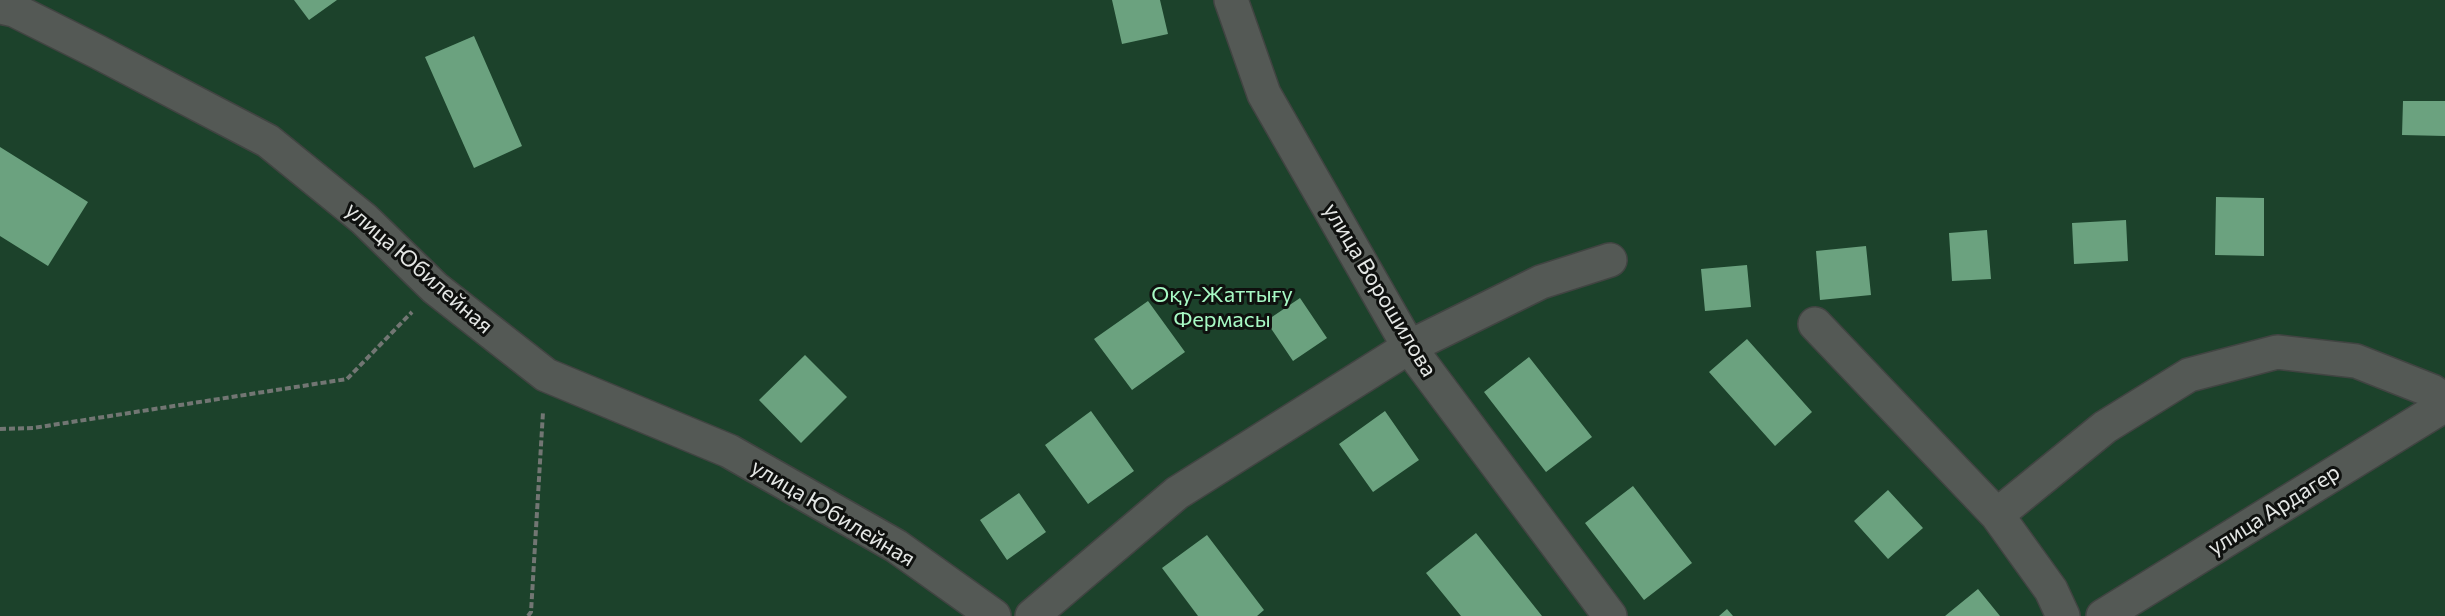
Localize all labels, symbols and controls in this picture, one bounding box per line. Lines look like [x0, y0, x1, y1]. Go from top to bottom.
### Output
street label: улица Юбилейная [340, 197, 498, 339]
street label: улица Ворошилова [1318, 199, 1442, 381]
park label: Оқу-Жаттығу Фермасы [1151, 282, 1293, 334]
street label: улица Юбилейная [746, 454, 920, 572]
street label: улица Ардагер [2203, 459, 2345, 561]

